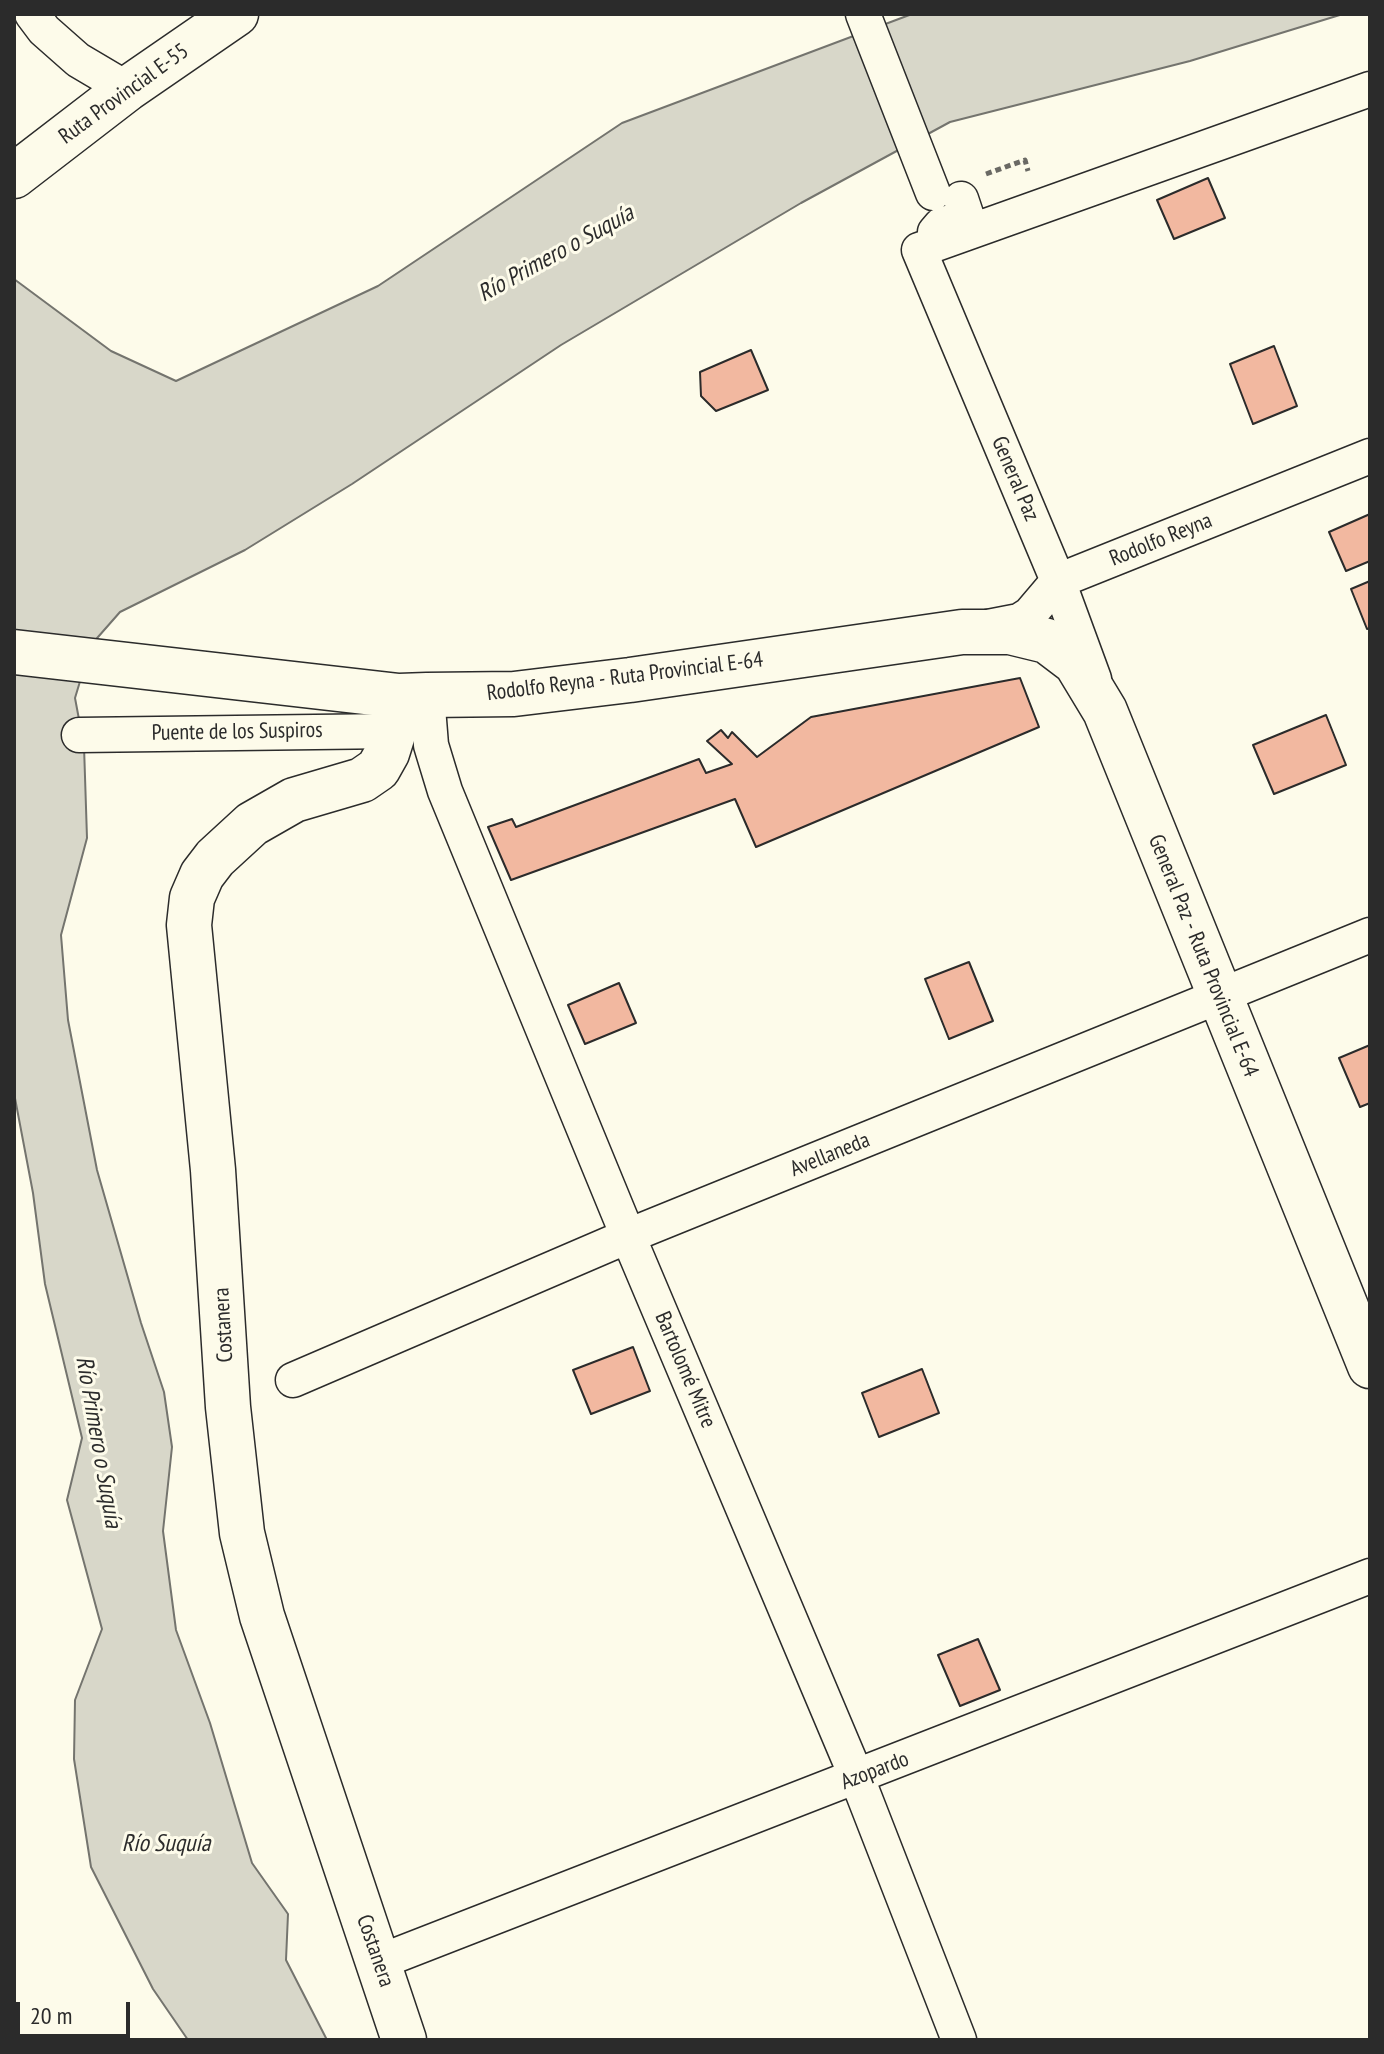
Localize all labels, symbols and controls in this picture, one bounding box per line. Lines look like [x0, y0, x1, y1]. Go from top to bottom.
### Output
street label: Ruta Provincial E-55 [54, 38, 194, 150]
water label: Río Primero o Suquía [473, 199, 639, 309]
street label: General Paz [985, 433, 1045, 525]
street label: Rodolfo Reyna [1106, 508, 1216, 572]
street label: Rodolfo Reyna - Ruta Provincial E-64 [485, 647, 765, 707]
street label: Puente de los Suspiros [151, 717, 323, 747]
street label: General Paz - Ruta Provincial E-64 [1142, 831, 1264, 1081]
street label: Avellaneda [786, 1127, 874, 1183]
street label: Costanera [209, 1287, 239, 1363]
street label: Bartolomé Mitre [649, 1308, 721, 1432]
water label: Río Primero o Suquía [69, 1354, 127, 1530]
street label: Azopardo [837, 1746, 913, 1796]
water label: Río Suquía [122, 1830, 210, 1858]
street label: Costanera [350, 1911, 400, 1991]
scale bar [20, 1986, 134, 2036]
text: 20 m [30, 2000, 72, 2031]

